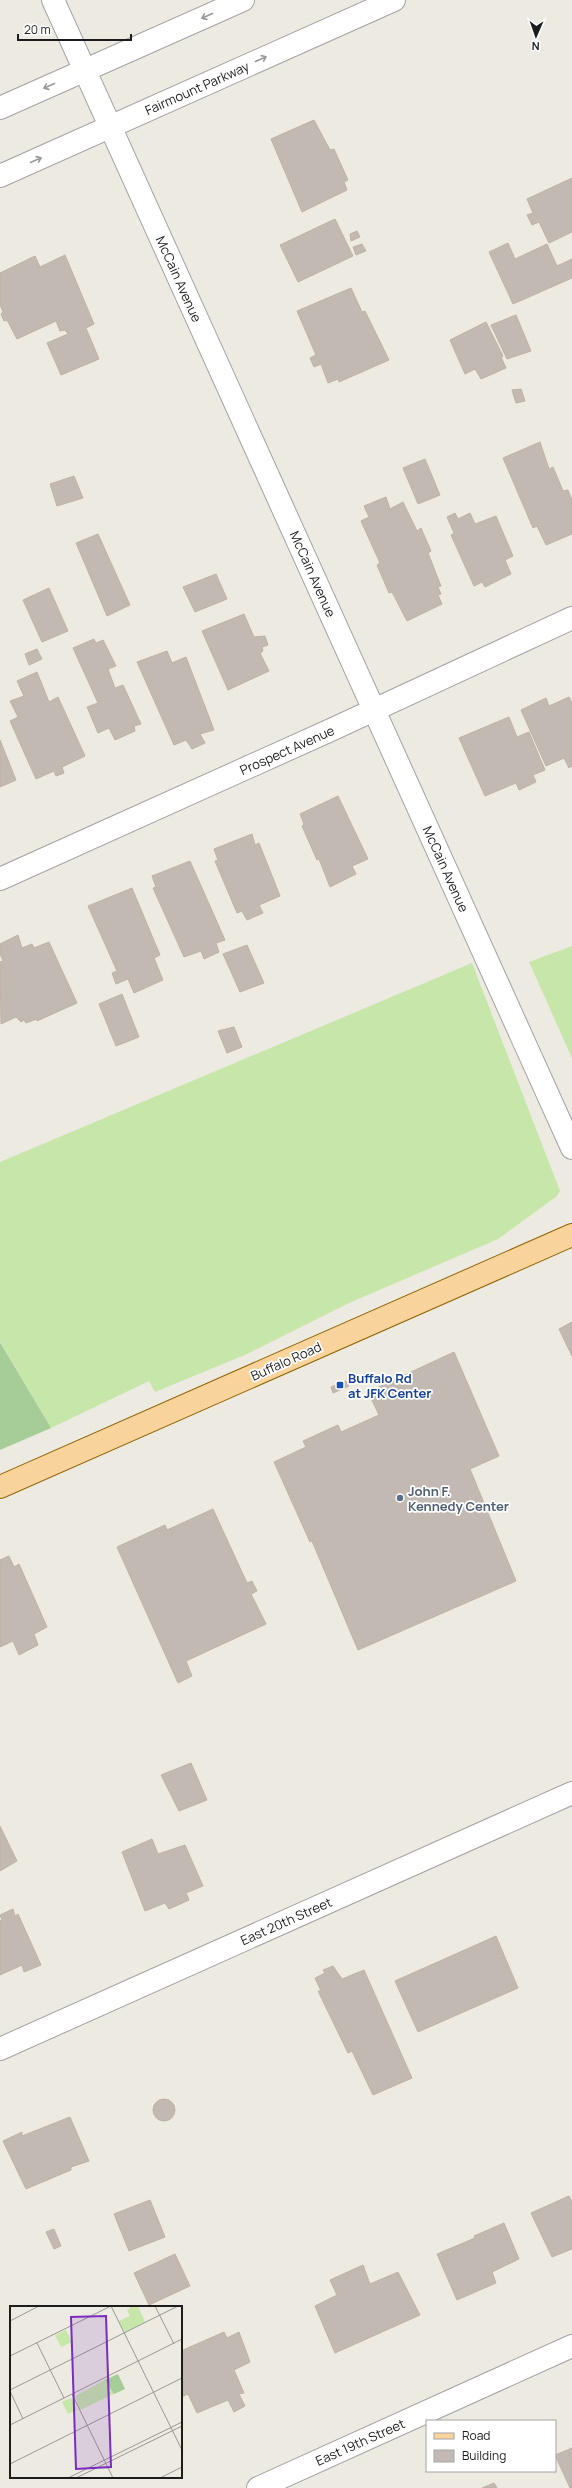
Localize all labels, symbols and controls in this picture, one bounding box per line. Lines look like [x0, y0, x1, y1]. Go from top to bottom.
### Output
one-way arrow [201, 13, 213, 20]
scale bar [18, 16, 131, 42]
north arrow [516, 16, 556, 56]
text: 20 m [24, 21, 51, 38]
text: N [531, 39, 540, 54]
one-way arrow [254, 55, 266, 62]
street label: Fairmount Parkway [142, 57, 252, 119]
one-way arrow [43, 83, 55, 90]
one-way arrow [29, 156, 41, 163]
street label: McCain Avenue [152, 233, 206, 325]
street label: McCain Avenue [286, 528, 340, 620]
street label: Prospect Avenue [237, 721, 337, 779]
street label: McCain Avenue [419, 823, 473, 915]
street label: Buffalo Road [248, 1337, 324, 1385]
place label: Buffalo Rd at JFK Center [348, 1369, 431, 1402]
marker: Buffalo Rd at JFK Center [335, 1380, 345, 1390]
place label: John F. Kennedy Center [408, 1482, 509, 1515]
marker: John F. Kennedy Center [395, 1493, 405, 1503]
street label: East 20th Street [237, 1893, 335, 1949]
inset map [10, 2306, 182, 2478]
street label: East 19th Street [312, 2414, 408, 2470]
legend [426, 2420, 556, 2472]
text: Road [462, 2427, 490, 2444]
text: Building [462, 2447, 506, 2464]

